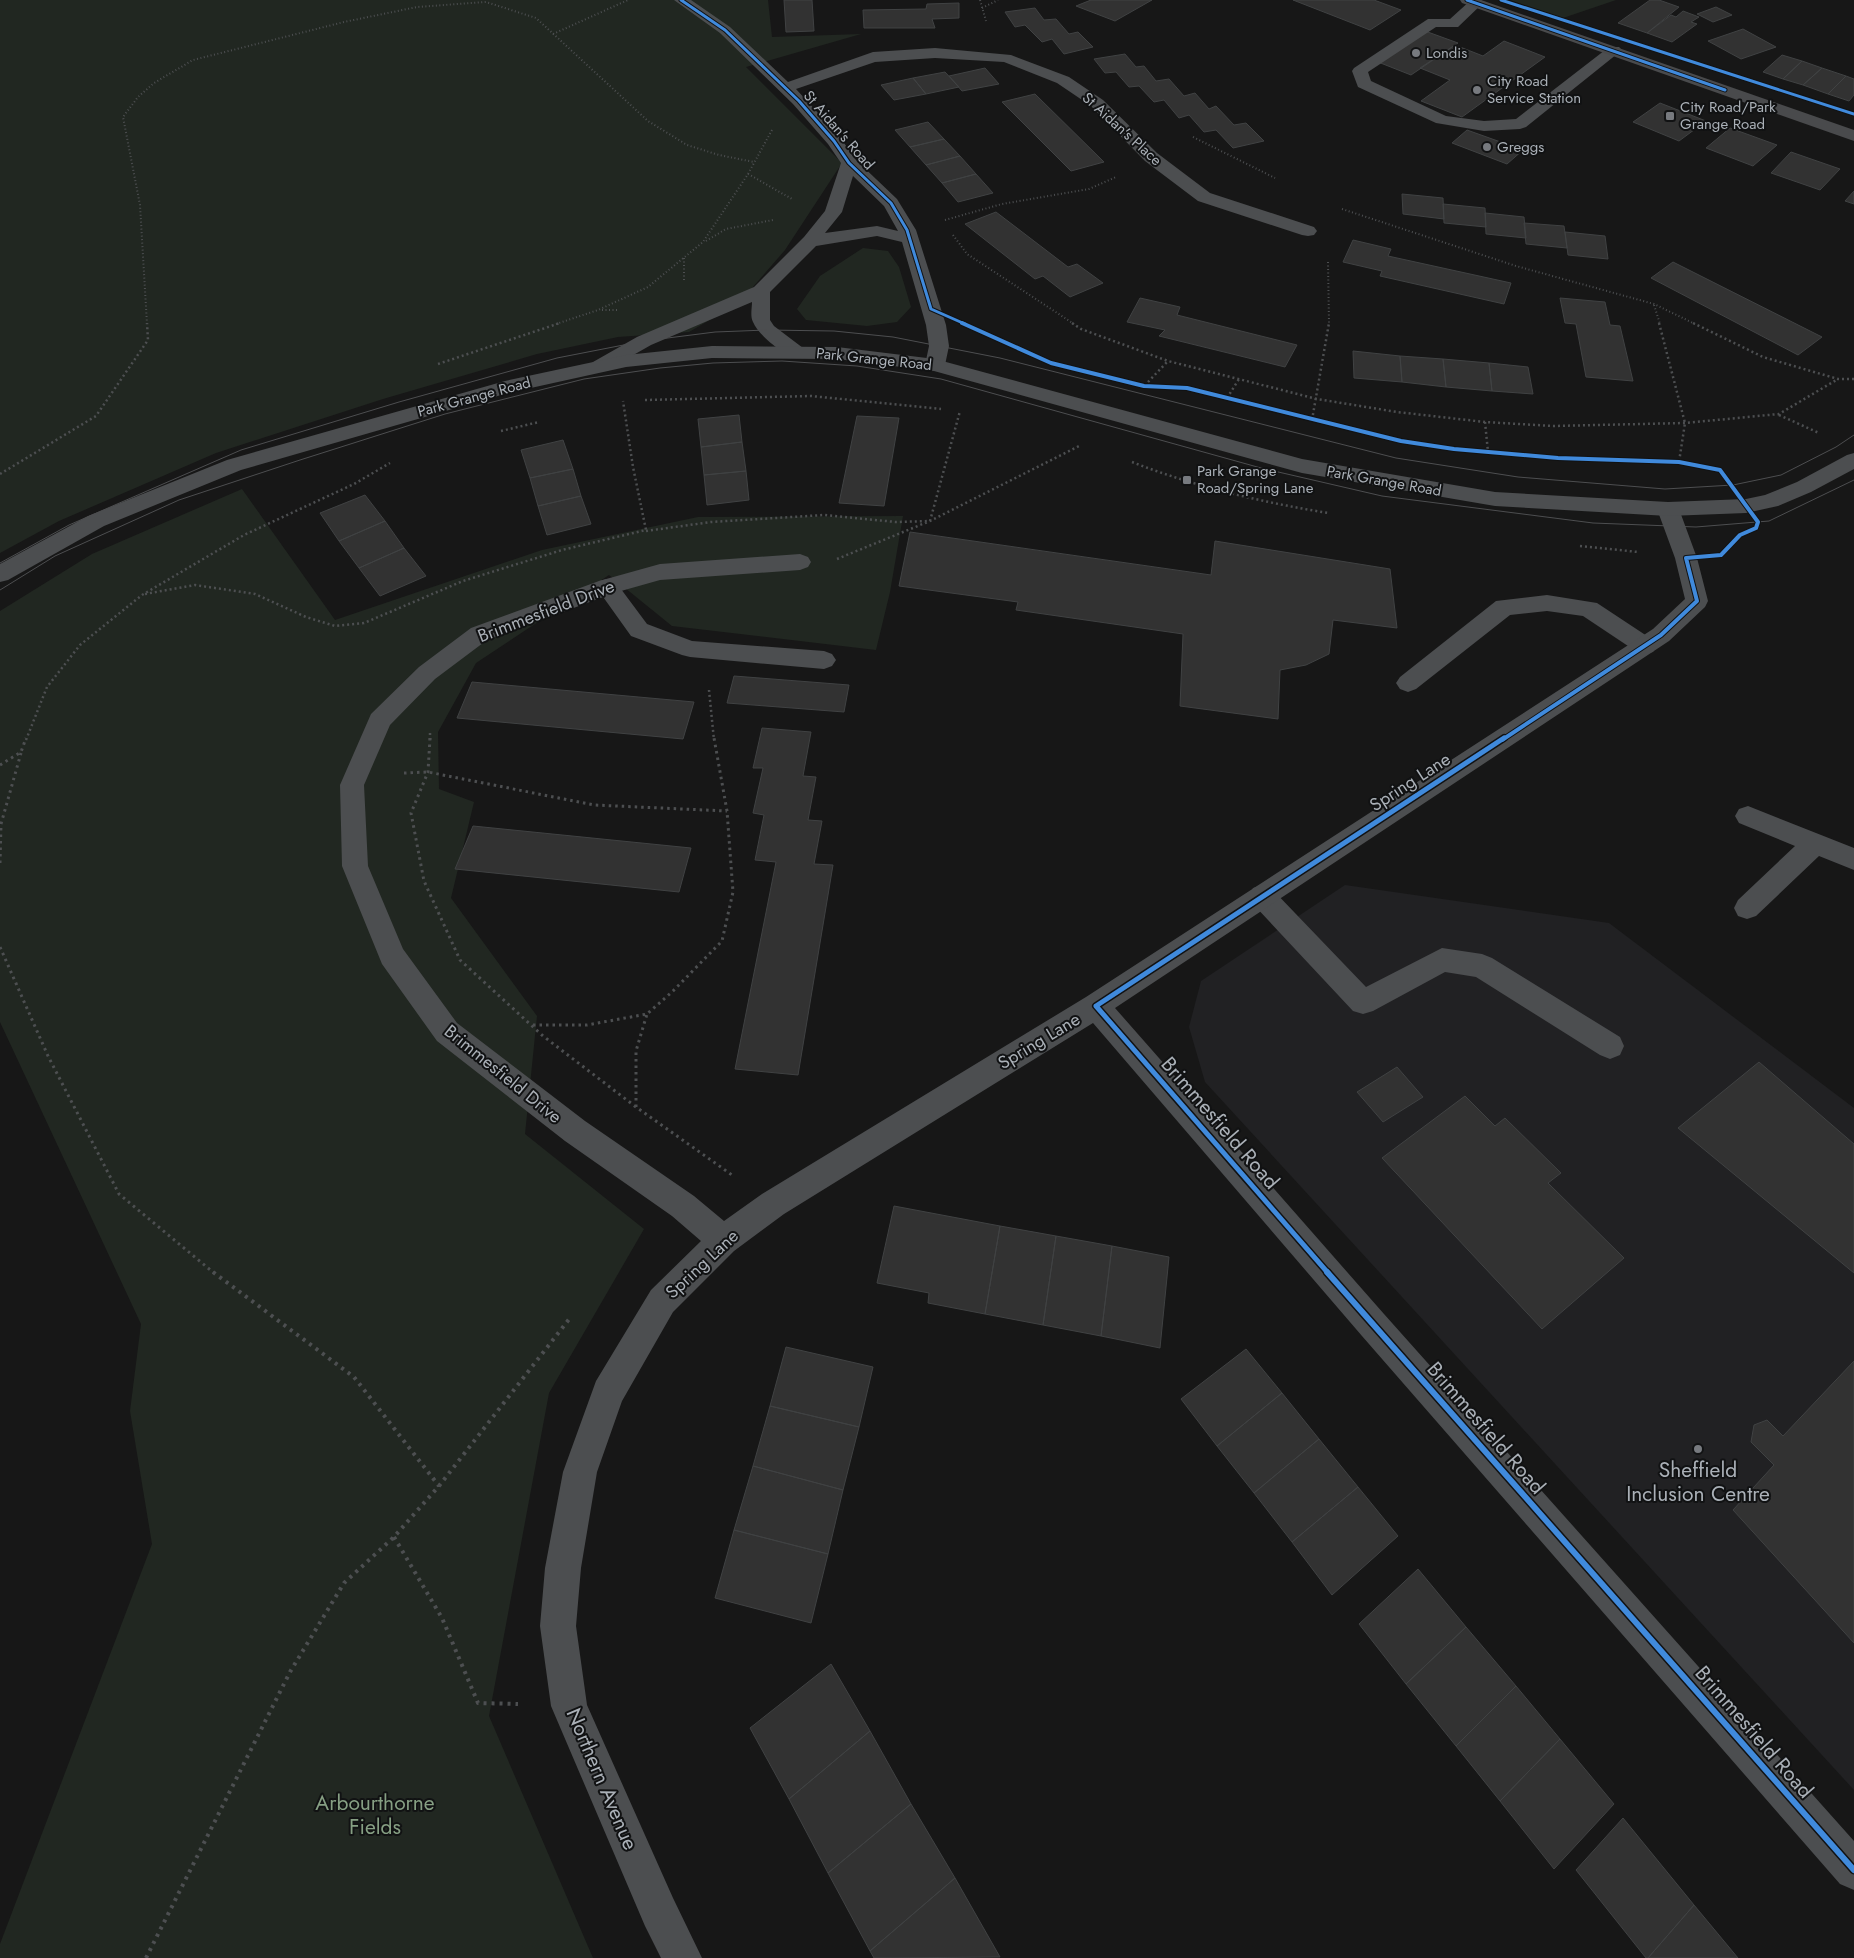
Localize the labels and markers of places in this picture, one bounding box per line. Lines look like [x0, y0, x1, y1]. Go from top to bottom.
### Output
place label: Londis [1426, 42, 1467, 64]
marker: Londis [1410, 47, 1422, 59]
place label: City Road Service Station [1487, 70, 1581, 109]
marker: City Road Service Station [1471, 84, 1483, 96]
place label: City Road/Park Grange Road [1680, 96, 1776, 135]
marker: City Road/Park Grange Road [1664, 110, 1676, 122]
place label: Greggs [1497, 136, 1544, 158]
marker: Greggs [1481, 141, 1493, 153]
place label: Park Grange Road/Spring Lane [1197, 460, 1314, 499]
marker: Park Grange Road/Spring Lane [1181, 474, 1193, 486]
marker: Sheffield Inclusion Centre [1692, 1443, 1704, 1455]
place label: Sheffield Inclusion Centre [1626, 1455, 1770, 1509]

